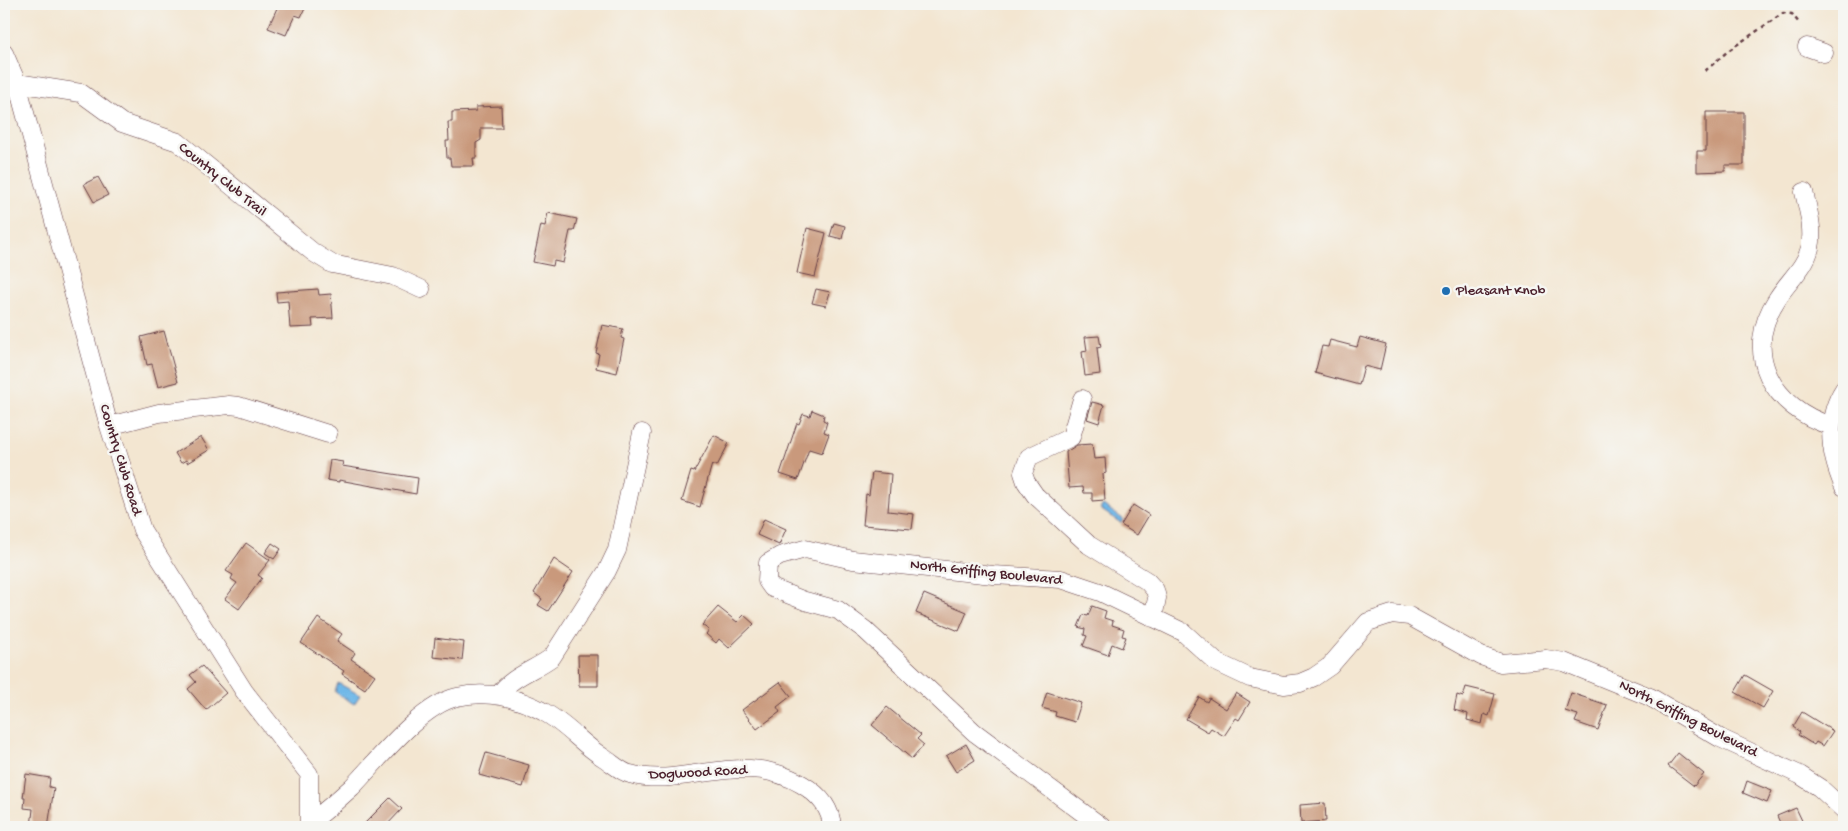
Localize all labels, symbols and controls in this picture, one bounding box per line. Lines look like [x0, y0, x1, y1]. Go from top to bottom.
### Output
street label: Country Club Trail [174, 139, 270, 221]
place label: Pleasant Knob [1455, 282, 1545, 300]
marker: Pleasant Knob [1440, 285, 1452, 297]
street label: Country Club Road [95, 402, 146, 519]
street label: North Griffing Boulevard [909, 556, 1064, 590]
street label: North Griffing Boulevard [1616, 676, 1761, 762]
street label: Dogwood Road [647, 761, 749, 785]

